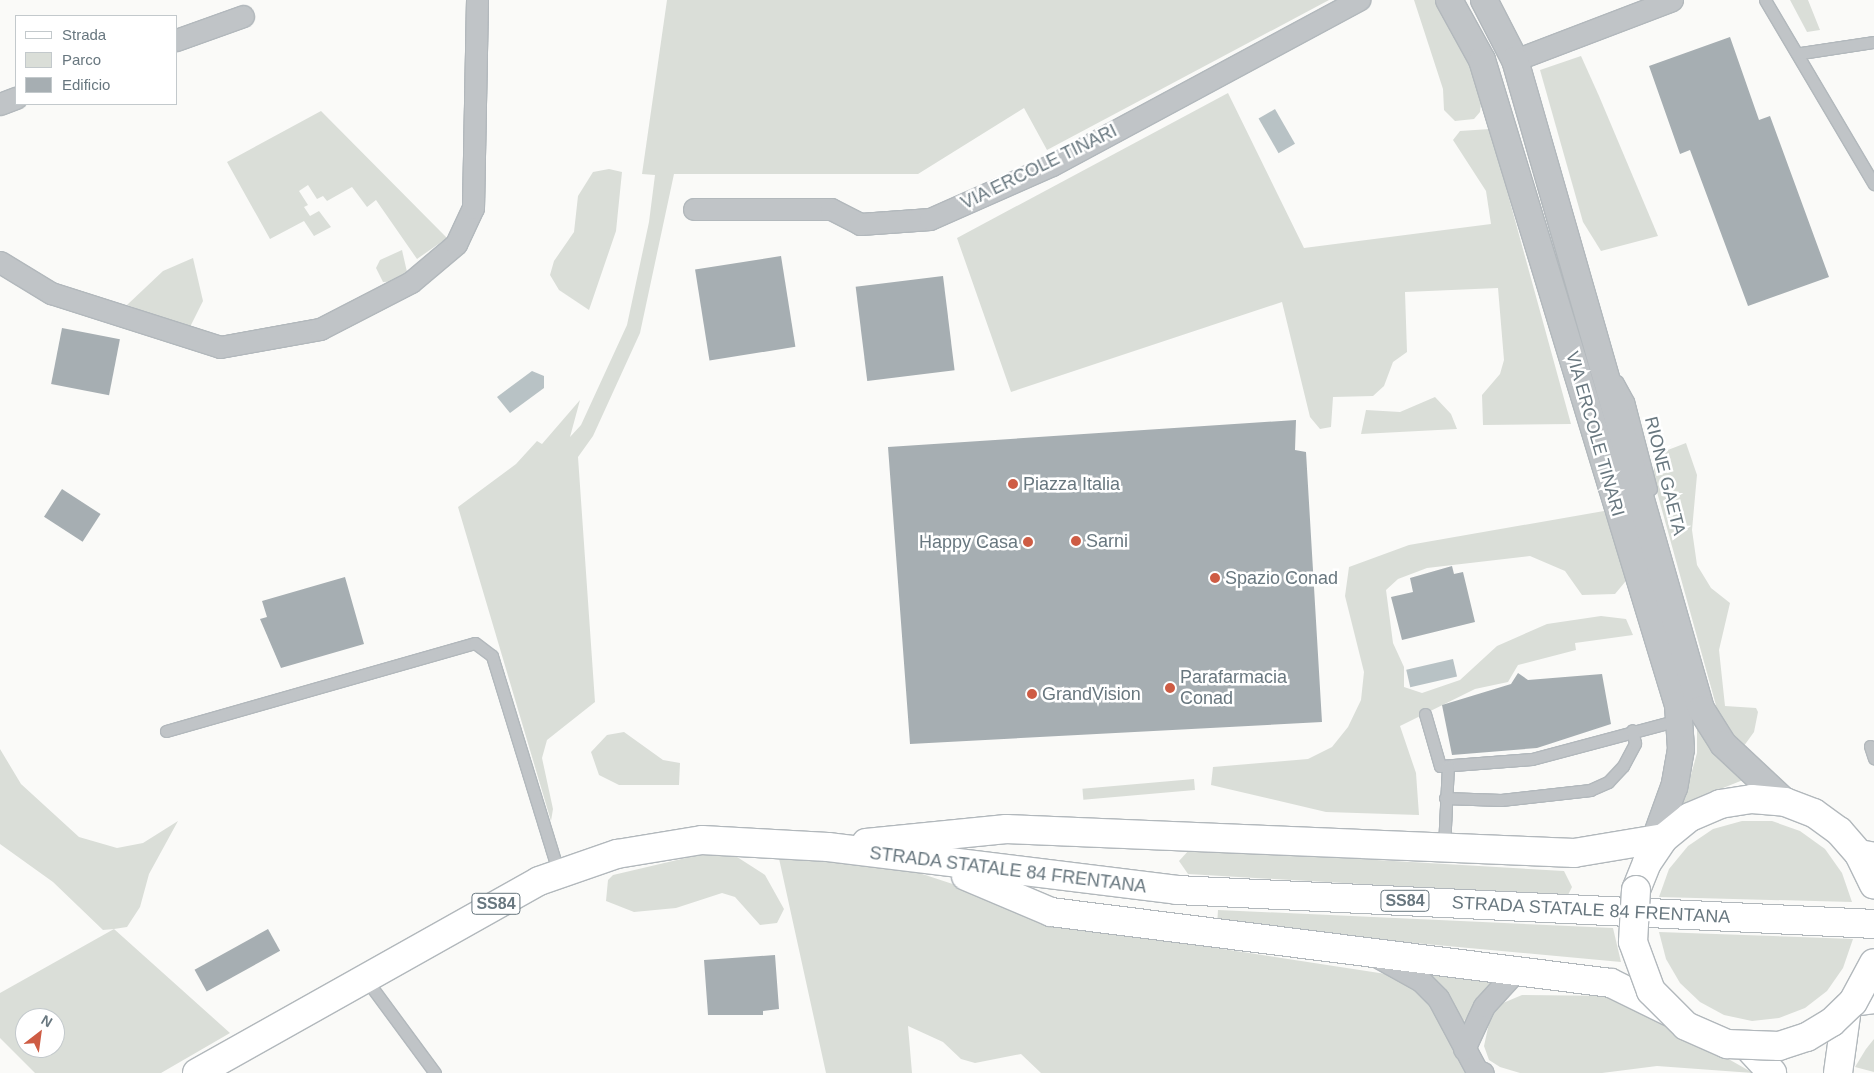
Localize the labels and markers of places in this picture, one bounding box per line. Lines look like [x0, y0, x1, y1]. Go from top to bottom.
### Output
place label: Piazza Italia [1023, 473, 1120, 495]
marker: Piazza Italia [1007, 478, 1019, 490]
place label: Sarni [1086, 530, 1128, 552]
place label: Happy Casa [919, 531, 1018, 553]
marker: Sarni [1070, 535, 1082, 547]
marker: Happy Casa [1022, 536, 1034, 548]
place label: Spazio Conad [1225, 567, 1338, 589]
marker: Spazio Conad [1209, 572, 1221, 584]
place label: Parafarmacia Conad [1180, 667, 1287, 710]
marker: Parafarmacia Conad [1164, 682, 1176, 694]
place label: GrandVision [1042, 683, 1141, 705]
marker: GrandVision [1026, 688, 1038, 700]

